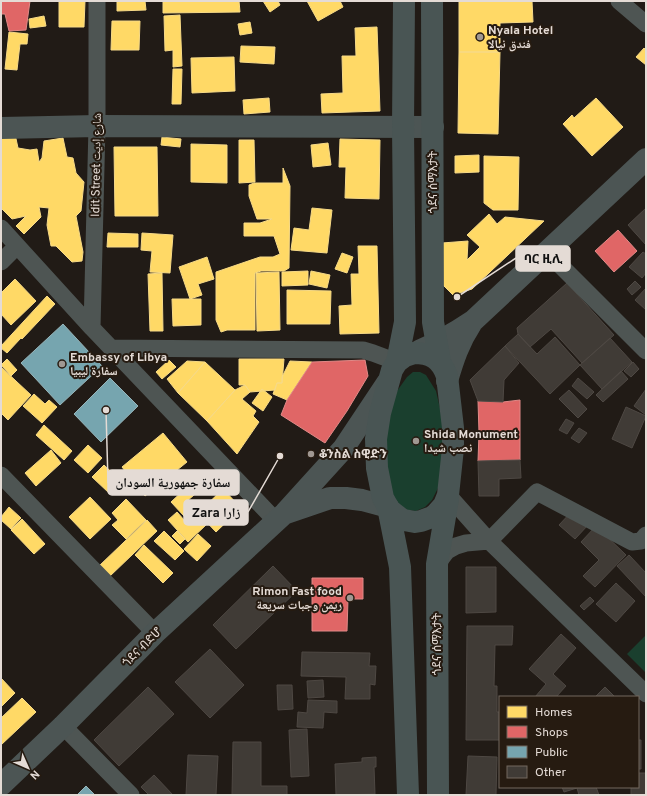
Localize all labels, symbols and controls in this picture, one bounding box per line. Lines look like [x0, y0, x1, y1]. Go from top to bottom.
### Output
place label: Nyala Hotel فندق نيالا [488, 23, 553, 53]
marker: Nyala Hotel فندق نيالا [475, 32, 485, 42]
street label: Idit Street شارع إديت [88, 113, 106, 217]
street label: ጎደና ሰማእታት [426, 150, 442, 213]
callout: ባር ዚሊ [516, 246, 570, 271]
text: ባር ዚሊ [524, 252, 563, 268]
place label: Embassy of Libya سفارة ليبيا [70, 350, 167, 380]
marker: Embassy of Libya سفارة ليبيا [57, 359, 67, 369]
place label: Shida Monument نصب شيدا [424, 427, 518, 457]
marker: Shida Monument نصب شيدا [411, 436, 421, 446]
place label: ቆንስል ስዊድን [319, 447, 387, 463]
marker: ቆንስል ስዊድን [306, 449, 316, 459]
callout: سفارة جمهورية السودان [108, 470, 239, 495]
text: سفارة جمهورية السودان [116, 476, 230, 492]
callout: Zara زارا [184, 500, 248, 525]
text: Zara زارا [192, 506, 240, 522]
place label: Rimon Fast food ريمن وجبات سريعة [252, 584, 342, 614]
marker: Rimon Fast food ريمن وجبات سريعة [345, 593, 355, 603]
street label: ጎደና ሰማእታት [430, 612, 446, 675]
street label: ጎደና ብድሆ [119, 624, 166, 671]
legend [499, 696, 639, 788]
text: Homes [535, 705, 572, 721]
text: Shops [535, 725, 568, 741]
text: Public [535, 745, 568, 761]
north arrow [8, 748, 48, 788]
text: Other [535, 765, 567, 781]
text: N [27, 767, 42, 782]

